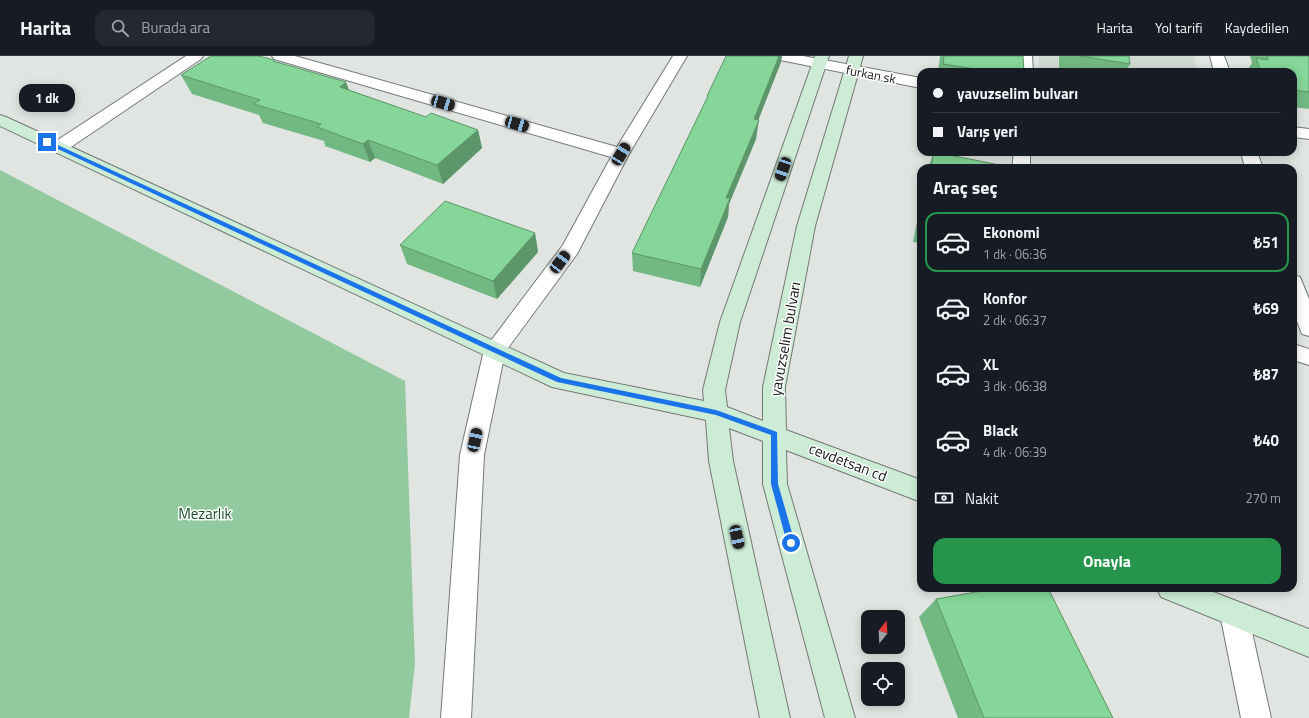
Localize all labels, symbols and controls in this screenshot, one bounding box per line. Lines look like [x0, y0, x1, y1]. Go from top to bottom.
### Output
search box [95, 10, 375, 46]
text: Harita [20, 13, 71, 42]
text: Burada ara [141, 16, 210, 39]
icon: search [109, 17, 131, 39]
text: Harita [1097, 17, 1133, 38]
text: Yol tarifi [1155, 17, 1203, 38]
text: Kaydedilen [1225, 17, 1289, 38]
street label: furkan sk [844, 59, 898, 89]
text: yavuzselim bulvarı [957, 82, 1078, 105]
callout: 1 dk [19, 84, 75, 112]
text: 1 dk [35, 88, 59, 108]
car [430, 94, 456, 112]
car [504, 115, 530, 133]
text: Varış yeri [957, 120, 1018, 143]
route end [38, 133, 56, 151]
car [610, 141, 632, 167]
car [773, 156, 793, 182]
text: Araç seç [933, 174, 997, 201]
text: Ekonomi [983, 221, 1040, 244]
icon: car [935, 224, 971, 260]
text: ₺51 [1254, 231, 1279, 254]
text: 1 dk · 06:36 [983, 244, 1047, 264]
car [548, 249, 572, 275]
street label: yavuzselim bulvarı [764, 280, 806, 398]
text: Konfor [983, 287, 1027, 310]
icon: car [935, 290, 971, 326]
text: ₺69 [1254, 297, 1279, 320]
text: 2 dk · 06:37 [983, 310, 1047, 330]
text: XL [983, 353, 999, 376]
icon: car [935, 356, 971, 392]
text: ₺87 [1254, 363, 1279, 386]
text: 3 dk · 06:38 [983, 376, 1047, 396]
text: Black [983, 419, 1018, 442]
icon: car [935, 422, 971, 458]
car [467, 427, 483, 453]
text: ₺40 [1254, 429, 1279, 452]
street label: cevdetsan cd [806, 437, 890, 487]
text: 4 dk · 06:39 [983, 442, 1047, 462]
icon: cash [933, 487, 955, 509]
text: Nakit [965, 487, 998, 510]
text: 270 m [1245, 488, 1281, 508]
park label: Mezarlık [178, 502, 232, 525]
car [729, 524, 745, 550]
route start [782, 534, 800, 552]
button: Onayla [933, 538, 1281, 584]
north arrow [861, 610, 905, 654]
map controls [861, 610, 905, 706]
button: locate [861, 662, 905, 706]

